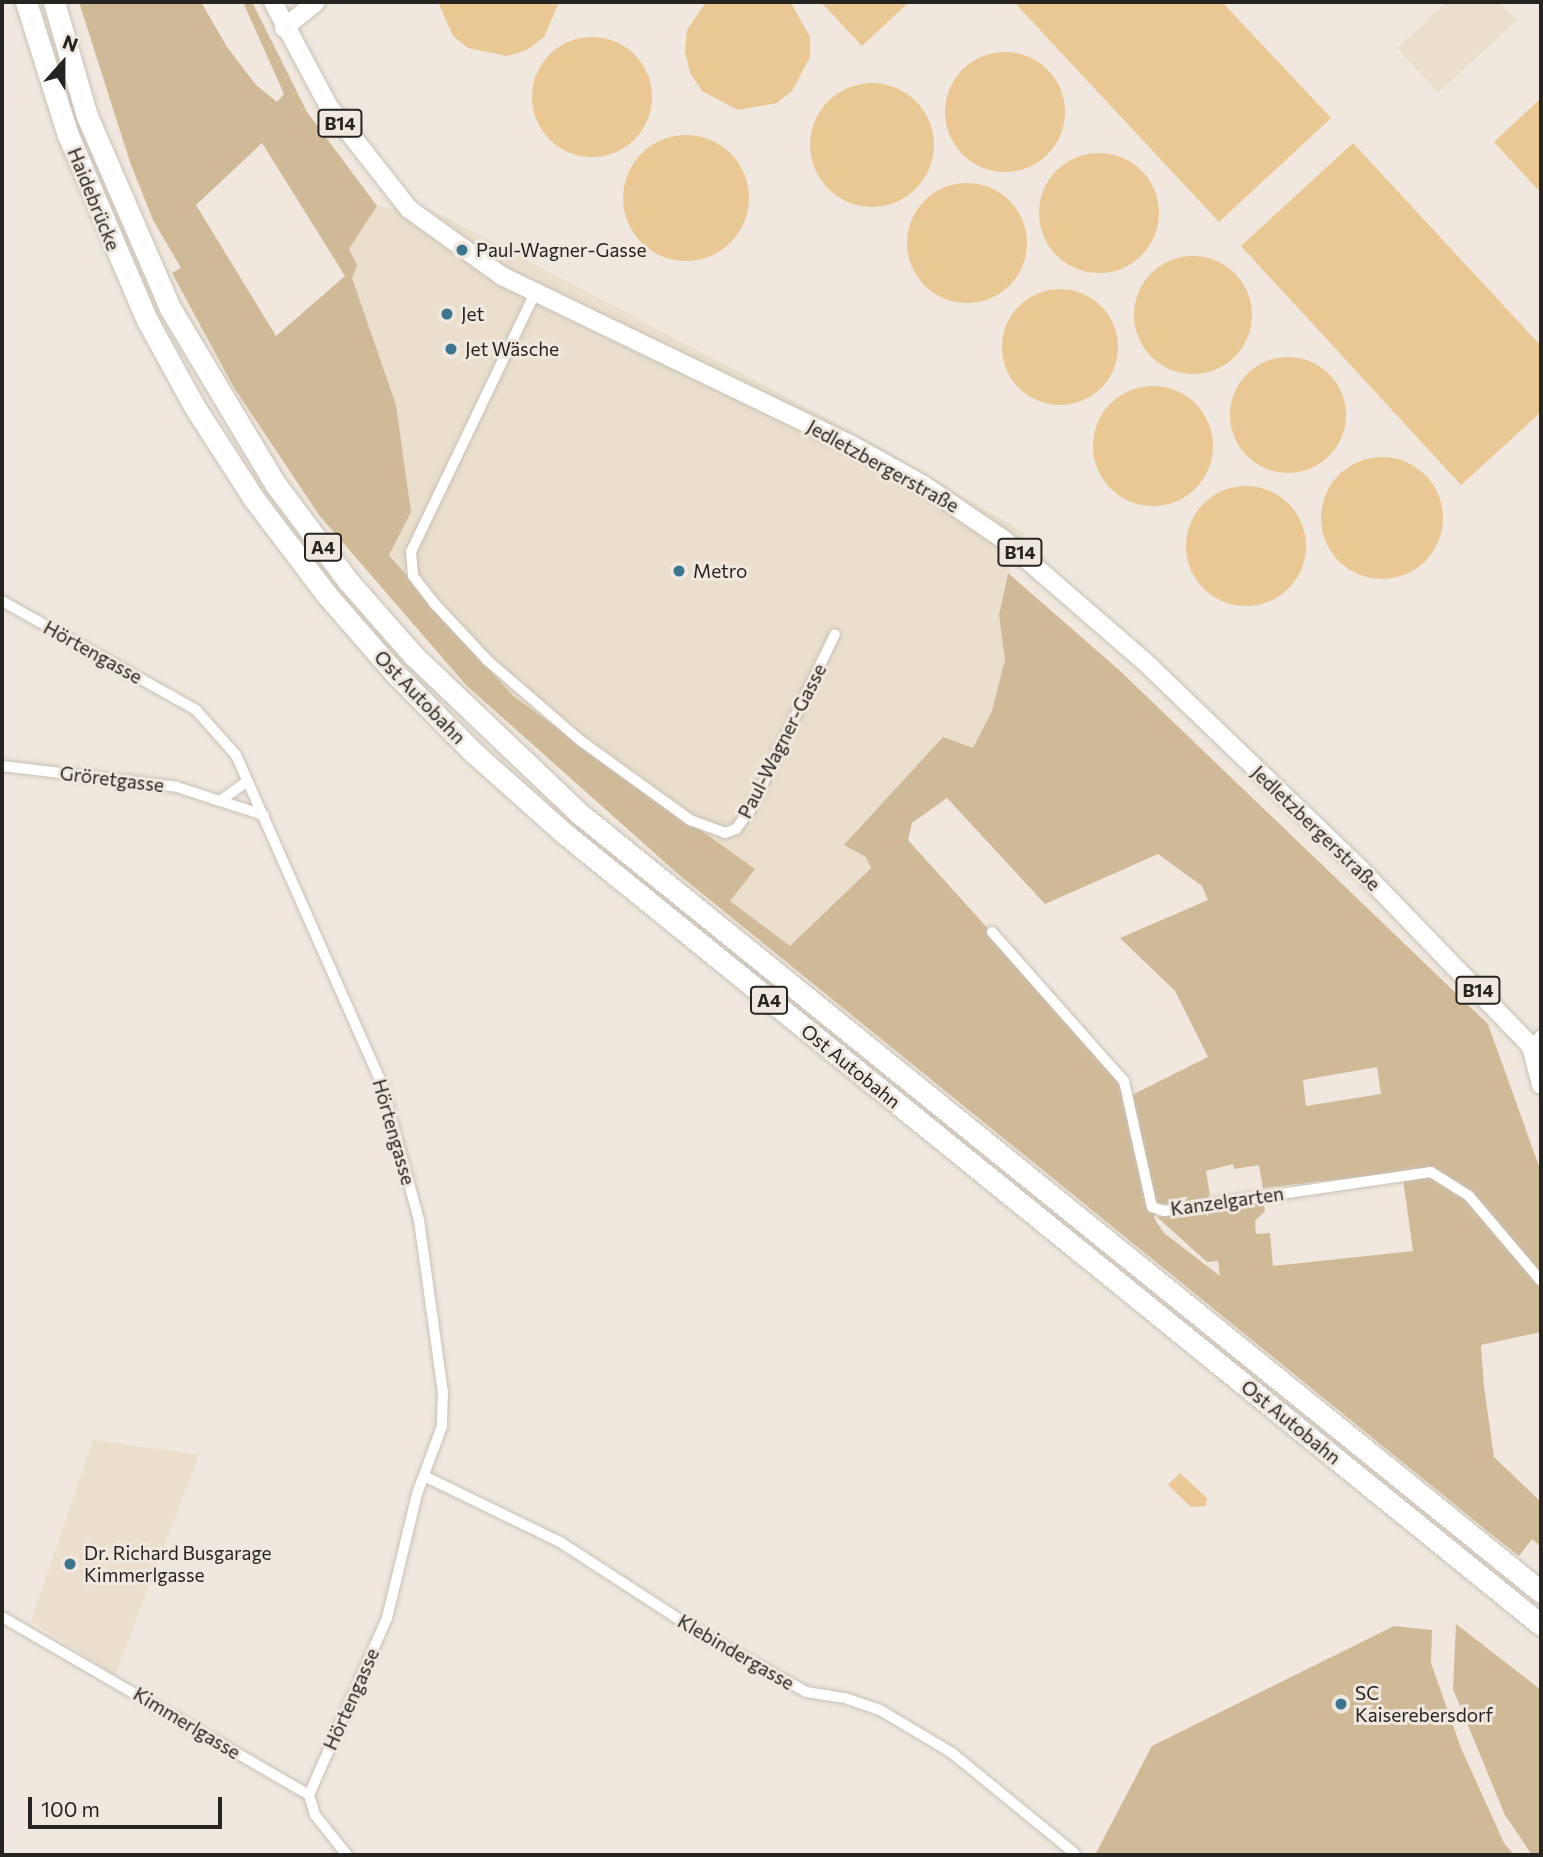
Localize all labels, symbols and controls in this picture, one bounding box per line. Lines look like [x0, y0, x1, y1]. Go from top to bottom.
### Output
north arrow [28, 28, 98, 98]
text: N [60, 30, 81, 56]
road number: B14 [317, 109, 363, 138]
street label: Haidebrücke [63, 144, 125, 254]
place label: Paul-Wagner-Gasse [476, 239, 647, 261]
marker: Paul-Wagner-Gasse [454, 242, 470, 258]
place label: Jet [461, 303, 484, 325]
marker: Jet [439, 306, 455, 322]
place label: Jet Wäsche [465, 338, 559, 360]
marker: Jet Wäsche [443, 341, 459, 357]
street label: Jedletzbergerstraße [803, 415, 963, 517]
road number: A4 [304, 532, 342, 562]
road number: B14 [997, 538, 1043, 566]
place label: Metro [693, 560, 747, 582]
marker: Metro [671, 563, 687, 579]
street label: Hörtengasse [40, 616, 146, 688]
street label: Ost Autobahn [370, 646, 470, 748]
street label: Paul-Wagner-Gasse [733, 660, 831, 822]
street label: Gröretgasse [59, 761, 165, 797]
street label: Jedletzbergerstraße [1247, 761, 1385, 895]
road number: B14 [1455, 975, 1501, 1004]
road number: A4 [750, 986, 788, 1015]
street label: Ost Autobahn [797, 1019, 905, 1113]
street label: Hörtengasse [368, 1076, 420, 1188]
street label: Kanzelgarten [1169, 1182, 1285, 1220]
street label: Ost Autobahn [1237, 1375, 1345, 1469]
place label: Dr. Richard Busgarage Kimmerlgasse [84, 1542, 272, 1586]
marker: Dr. Richard Busgarage Kimmerlgasse [62, 1556, 78, 1572]
street label: Klebindergasse [674, 1609, 798, 1695]
street label: Hörtengasse [318, 1645, 384, 1753]
street label: Kimmerlgasse [129, 1682, 245, 1764]
place label: SC Kaiserebersdorf [1355, 1682, 1493, 1726]
marker: SC Kaiserebersdorf [1333, 1696, 1349, 1712]
scale bar [32, 1784, 226, 1828]
text: 100 m [41, 1796, 100, 1821]

